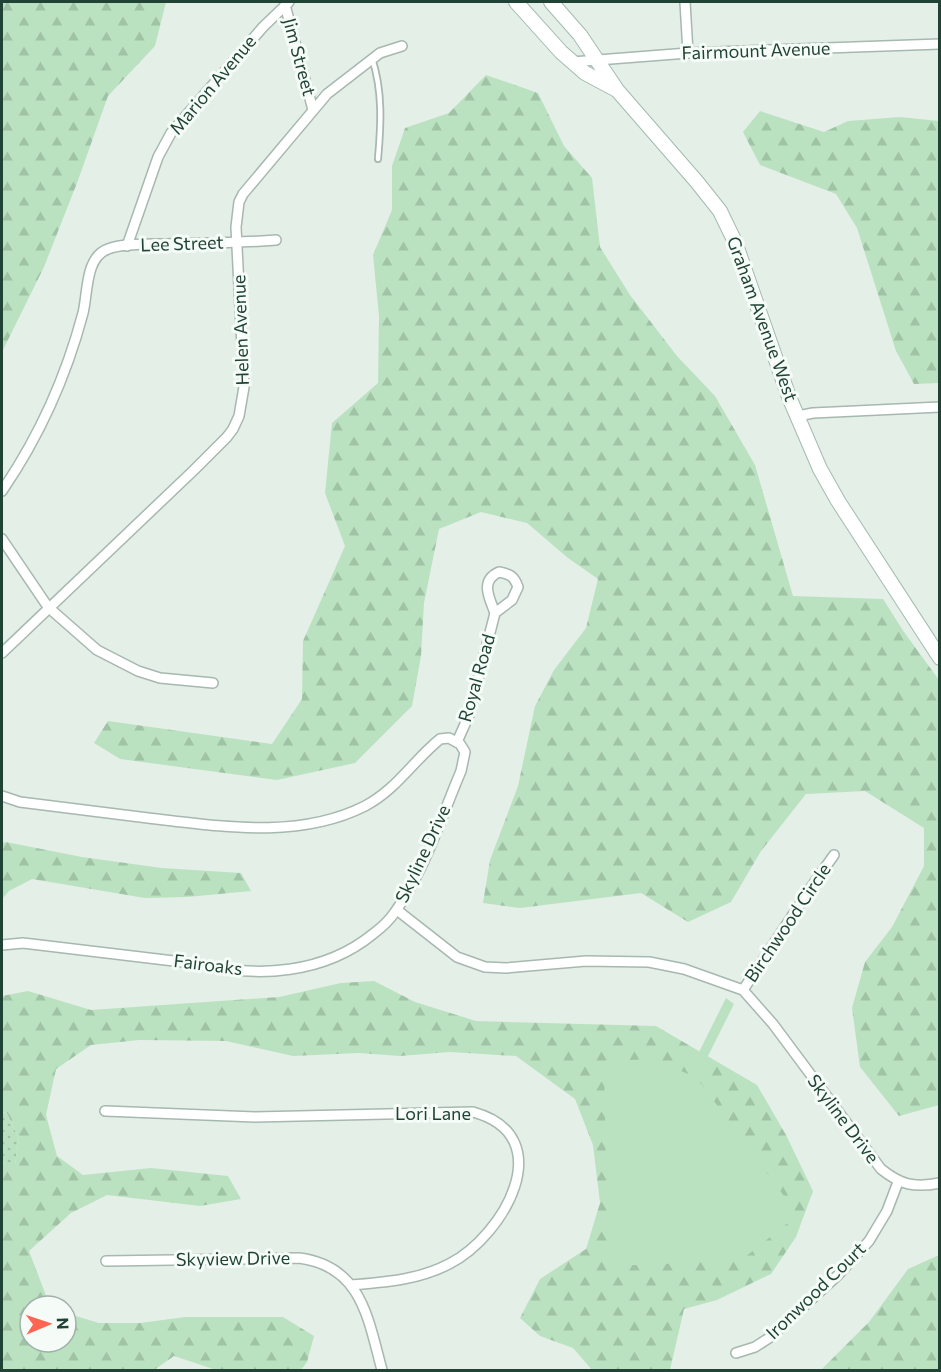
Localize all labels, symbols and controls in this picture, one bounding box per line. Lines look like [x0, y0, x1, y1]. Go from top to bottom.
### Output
street label: Jim Street [279, 15, 321, 98]
street label: Marion Avenue [164, 30, 260, 138]
street label: Fairmount Avenue [681, 36, 831, 64]
street label: Lee Street [140, 231, 224, 255]
street label: Graham Avenue West [723, 233, 803, 404]
street label: Helen Avenue [227, 274, 253, 386]
street label: Royal Road [453, 631, 499, 724]
street label: Skyline Drive [390, 801, 454, 906]
street label: Birchwood Circle [739, 859, 835, 986]
street label: Fairoaks [173, 949, 244, 979]
street label: Skyline Drive [803, 1070, 884, 1167]
street label: Lori Lane [395, 1102, 471, 1124]
street label: Ironwood Court [761, 1237, 870, 1343]
street label: Skyview Drive [176, 1246, 290, 1270]
north arrow [18, 1294, 78, 1354]
text: N [54, 1317, 73, 1330]

